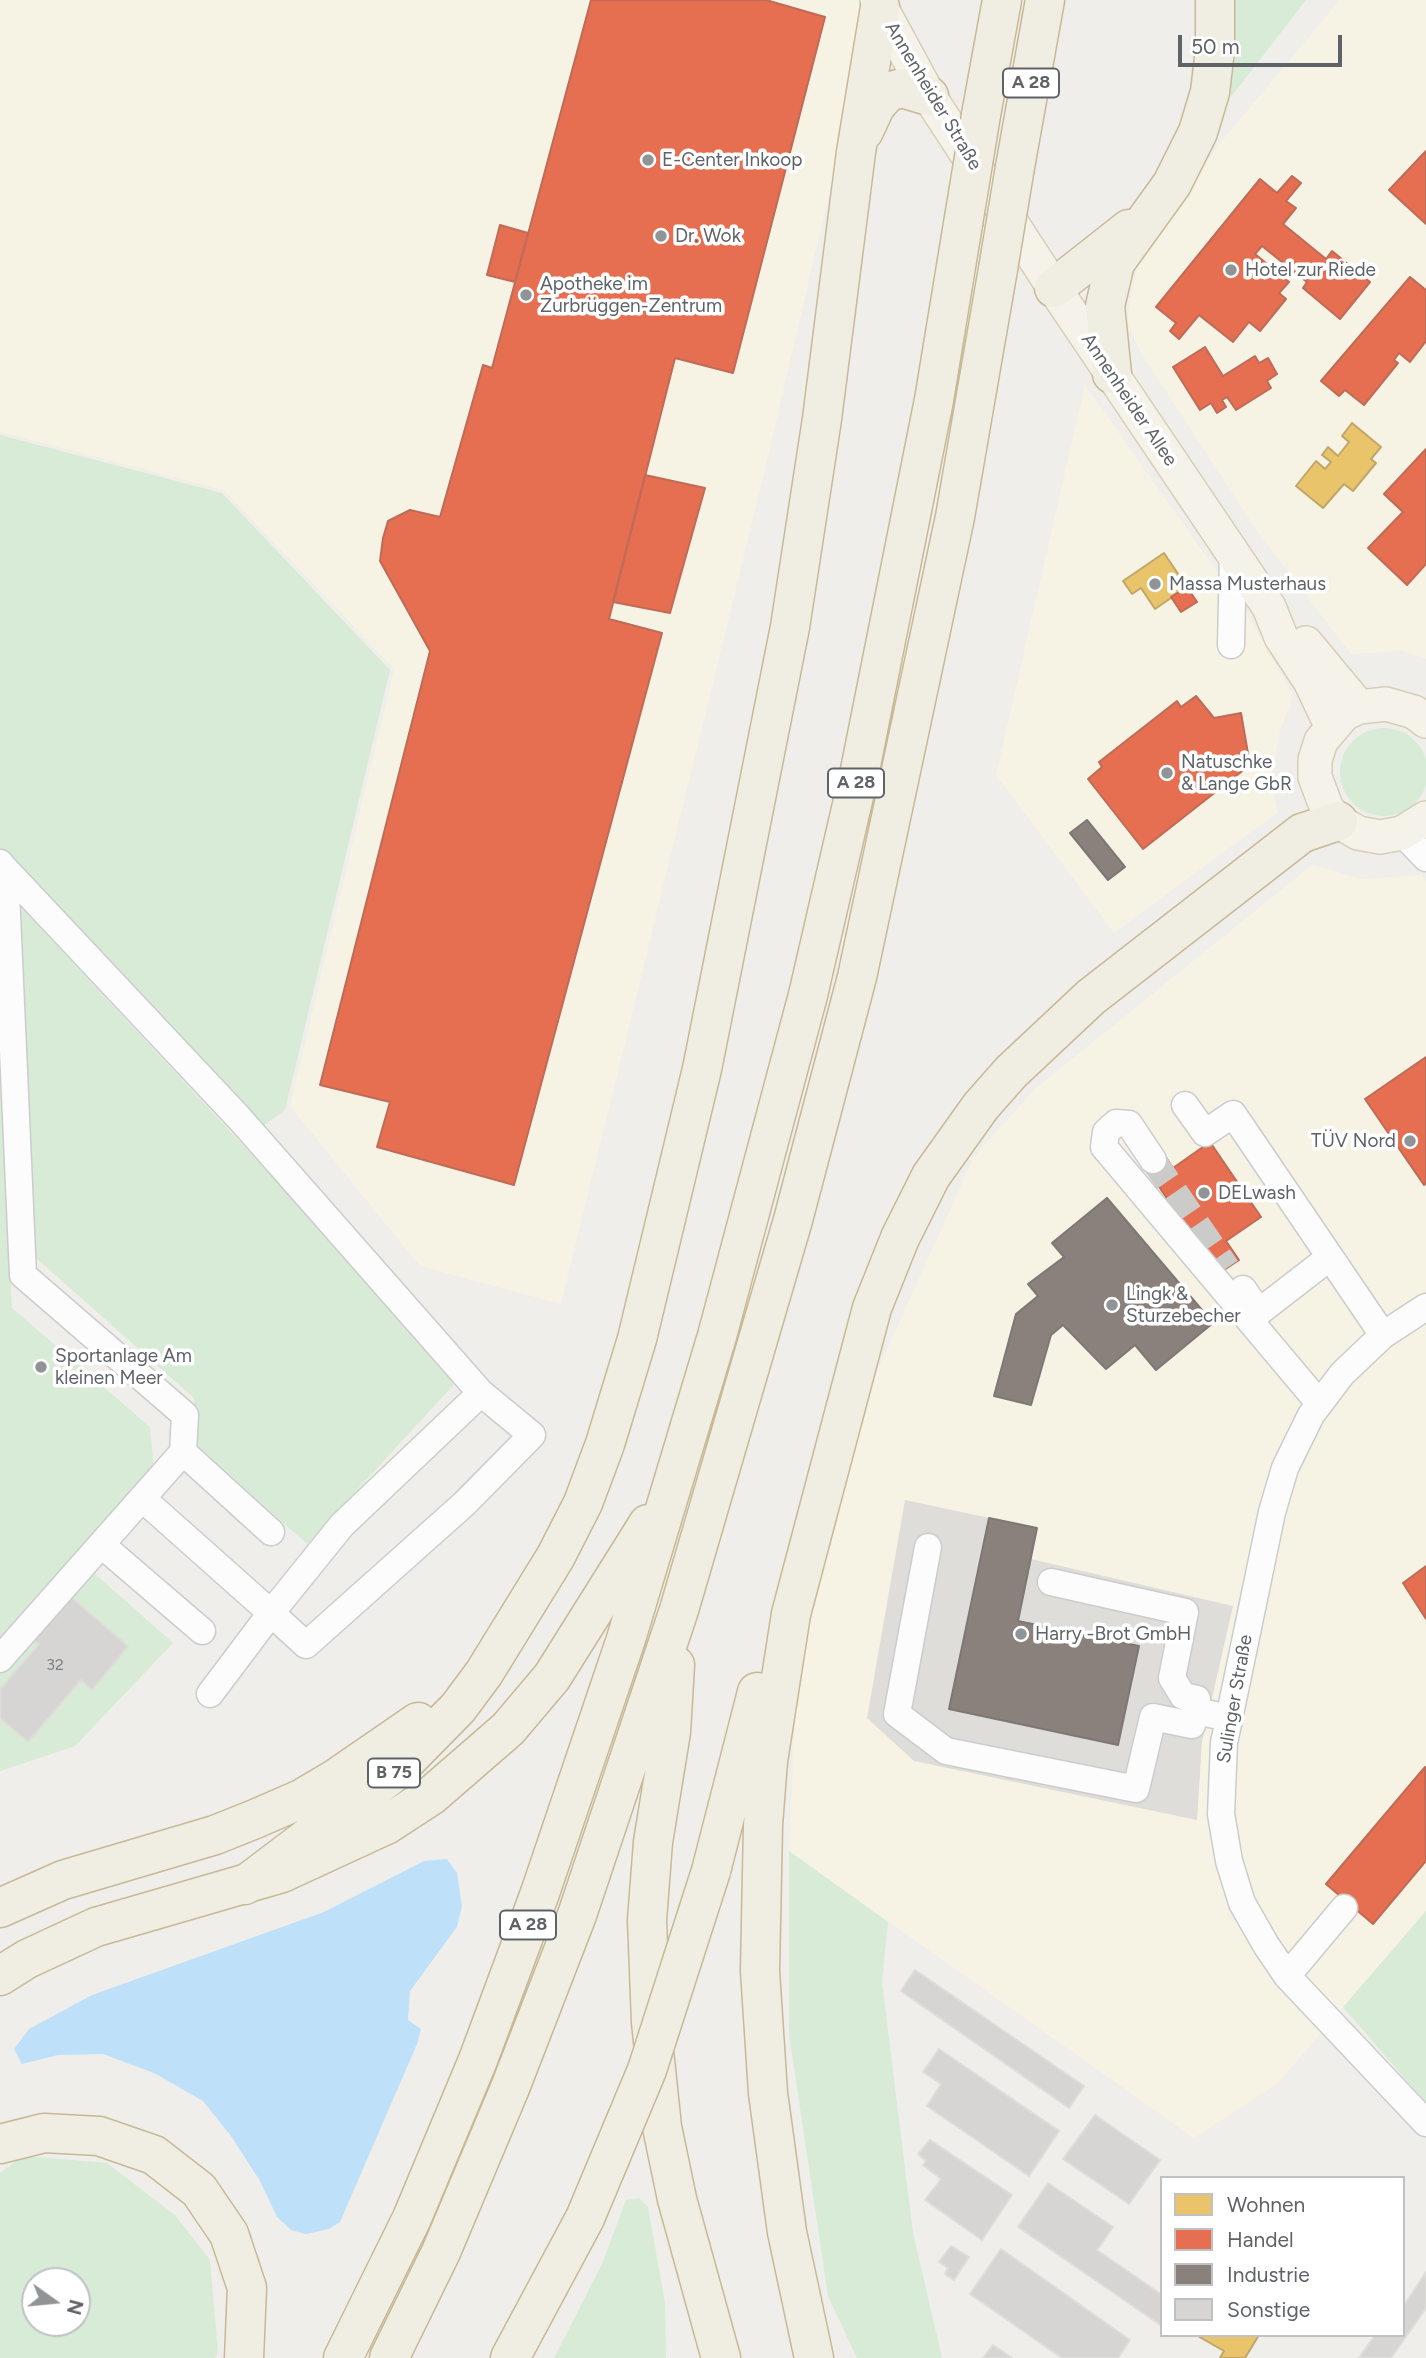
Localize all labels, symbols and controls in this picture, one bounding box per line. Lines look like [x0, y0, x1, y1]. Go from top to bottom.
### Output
street label: Annenheider Straße [880, 18, 986, 174]
scale bar [1181, 21, 1346, 65]
text: 50 m [1191, 34, 1240, 59]
road number: A 28 [1003, 68, 1059, 98]
place label: E-Center Inkoop [662, 149, 802, 171]
marker: E-Center Inkoop [640, 152, 656, 168]
place label: Dr. Wok [675, 225, 741, 247]
marker: Dr. Wok [653, 228, 669, 244]
place label: Hotel zur Riede [1245, 259, 1376, 281]
marker: Hotel zur Riede [1223, 262, 1239, 278]
place label: Apotheke im Zurbrüggen-Zentrum [540, 273, 722, 317]
marker: Apotheke im Zurbrüggen-Zentrum [518, 287, 534, 303]
street label: Annenheider Allee [1076, 329, 1182, 471]
place label: Massa Musterhaus [1169, 573, 1326, 595]
marker: Massa Musterhaus [1147, 576, 1163, 592]
place label: Natuschke & Lange GbR [1181, 751, 1292, 795]
marker: Natuschke & Lange GbR [1159, 765, 1175, 781]
road number: A 28 [828, 768, 884, 798]
place label: TÜV Nord [1311, 1130, 1396, 1152]
marker: TÜV Nord [1402, 1133, 1418, 1149]
place label: DELwash [1218, 1182, 1296, 1204]
marker: DELwash [1196, 1185, 1212, 1201]
place label: Lingk & Sturzebecher [1126, 1283, 1241, 1327]
marker: Lingk & Sturzebecher [1104, 1297, 1120, 1313]
place label: Sportanlage Am kleinen Meer [55, 1345, 192, 1389]
marker: Sportanlage Am kleinen Meer [33, 1359, 49, 1375]
place label: Harry -Brot GmbH [1035, 1623, 1191, 1645]
marker: Harry -Brot GmbH [1013, 1626, 1029, 1642]
street label: Sulinger Straße [1212, 1633, 1258, 1765]
house number: 32 [46, 1655, 64, 1675]
road number: B 75 [368, 1758, 420, 1788]
road number: A 28 [500, 1910, 556, 1940]
legend [1160, 2176, 1405, 2337]
text: Wohnen [1227, 2192, 1305, 2217]
text: Handel [1227, 2227, 1294, 2252]
text: Industrie [1227, 2262, 1310, 2287]
north arrow [21, 2267, 91, 2337]
text: N [62, 2297, 88, 2317]
text: Sonstige [1227, 2297, 1310, 2322]

